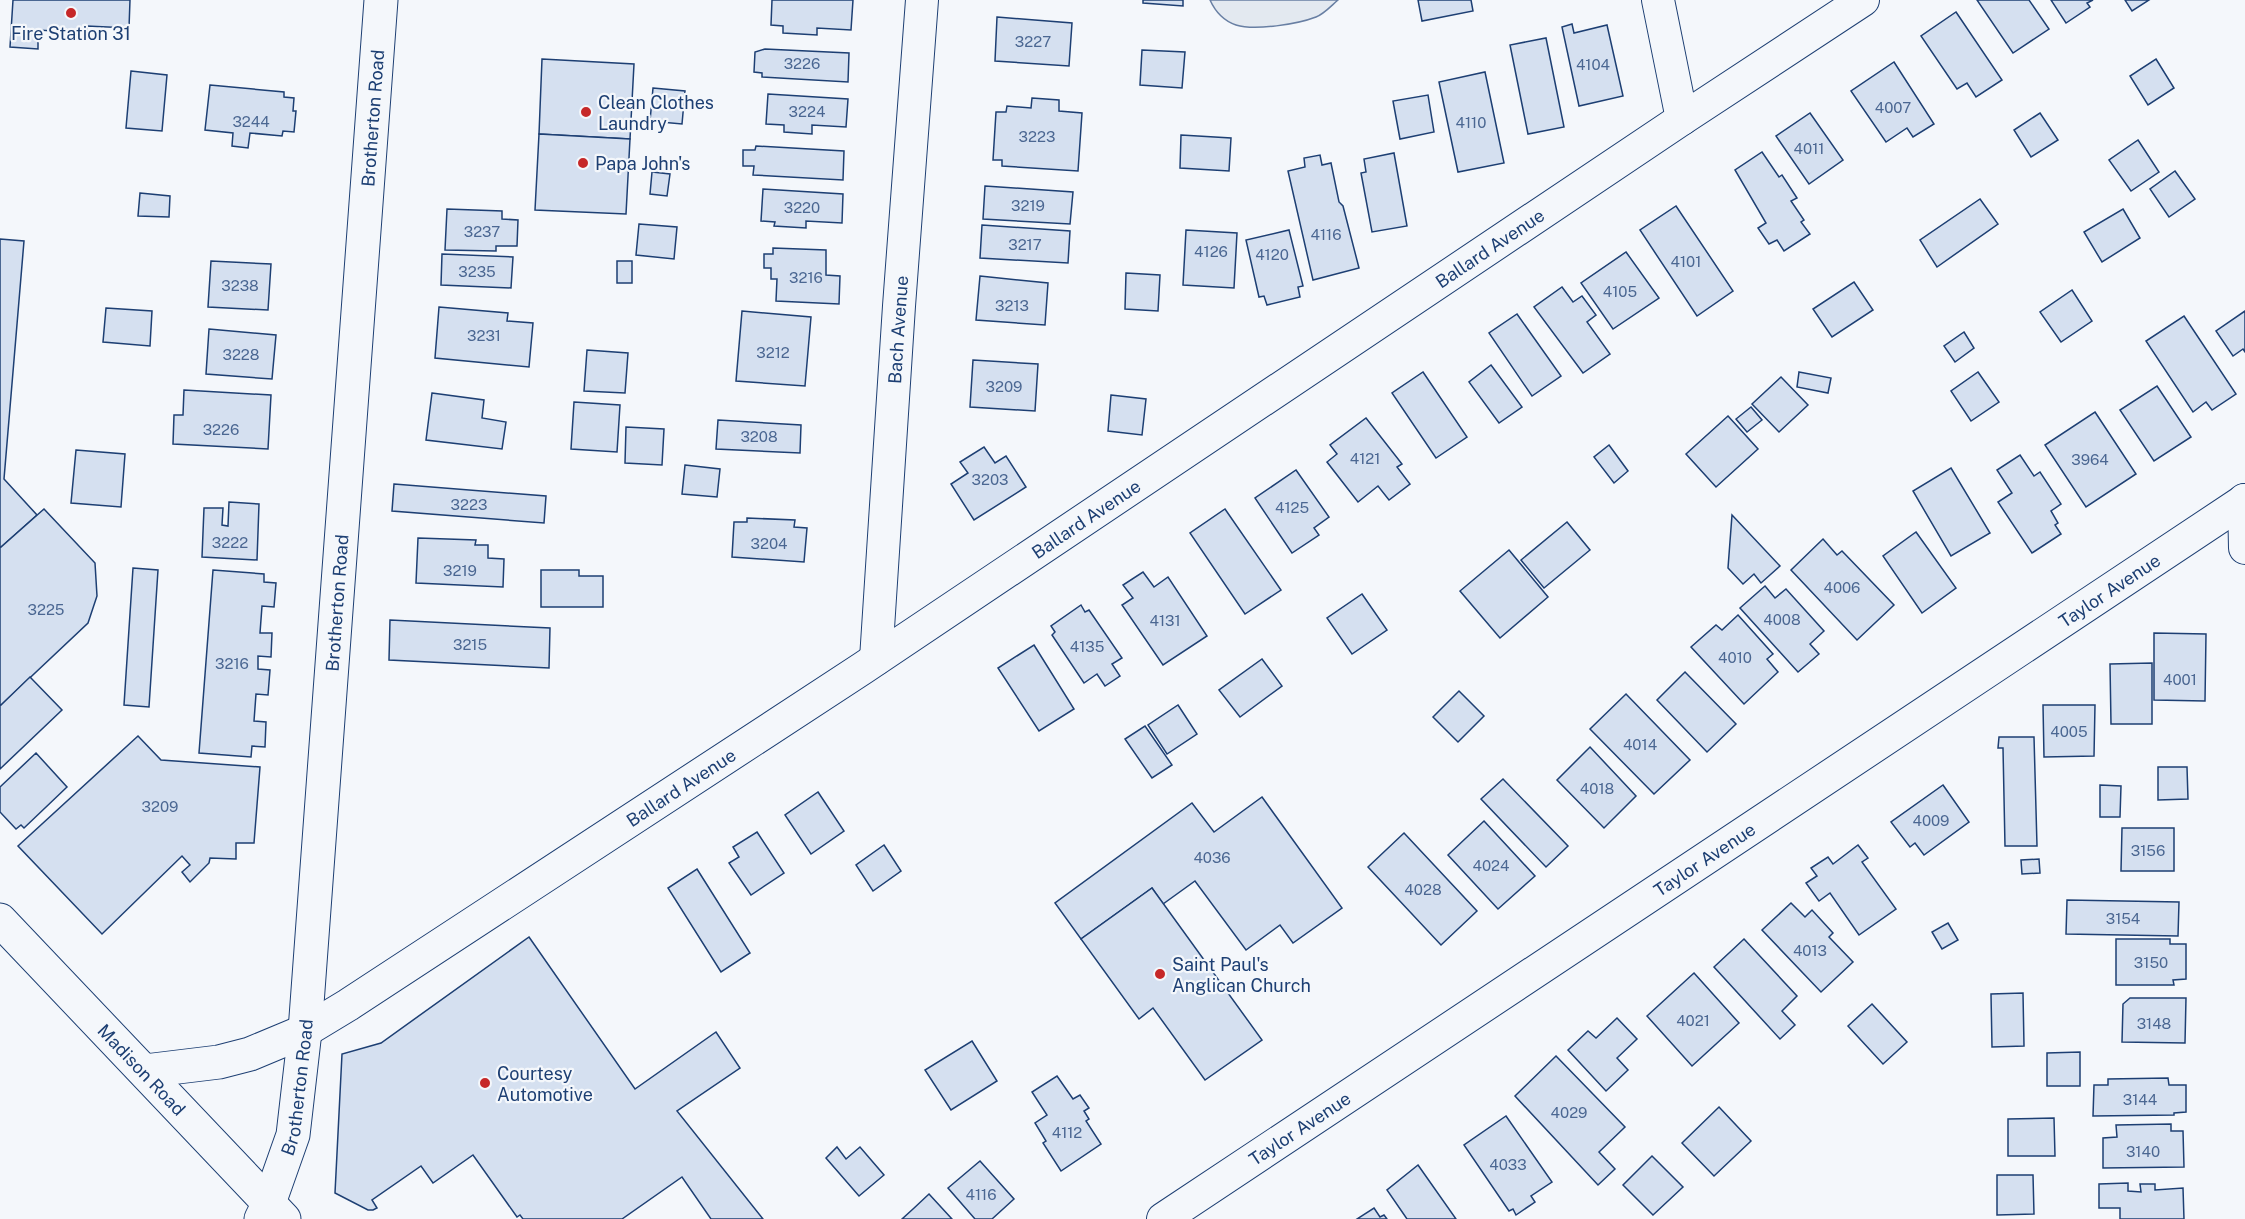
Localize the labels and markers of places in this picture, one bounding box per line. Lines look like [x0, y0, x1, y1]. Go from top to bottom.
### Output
marker: Fire Station 31 [64, 6, 78, 20]
place label: Fire Station 31 [11, 23, 131, 44]
place label: Clean Clothes Laundry [598, 92, 714, 134]
marker: Clean Clothes Laundry [579, 105, 593, 119]
place label: Papa John's [595, 153, 690, 174]
marker: Papa John's [576, 156, 590, 170]
place label: Saint Paul's Anglican Church [1172, 954, 1311, 996]
marker: Saint Paul's Anglican Church [1153, 967, 1167, 981]
place label: Courtesy Automotive [497, 1063, 593, 1105]
marker: Courtesy Automotive [478, 1076, 492, 1090]

